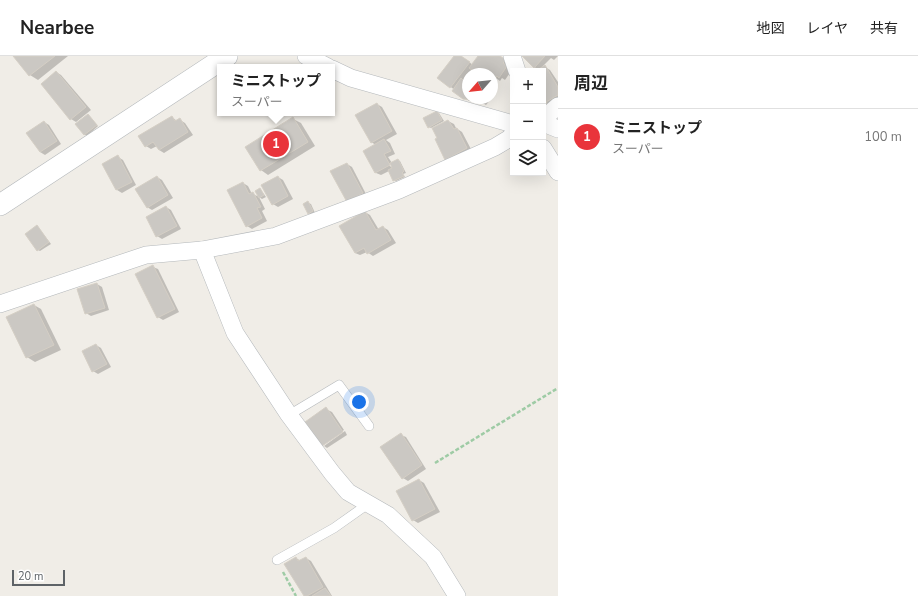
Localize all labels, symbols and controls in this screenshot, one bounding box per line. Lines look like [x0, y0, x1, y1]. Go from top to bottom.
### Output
text: Nearbee [20, 15, 94, 41]
text: 地図 [756, 19, 784, 38]
text: レイヤ [806, 19, 848, 38]
text: 共有 [870, 19, 898, 38]
popup [217, 64, 335, 116]
north arrow [462, 68, 498, 104]
map controls [510, 68, 546, 176]
button: + [510, 68, 546, 104]
text: ミニストップ [231, 71, 321, 91]
text: 周辺 [574, 72, 608, 95]
text: スーパー [231, 93, 283, 111]
button: − [510, 104, 546, 140]
text: ミニストップ [612, 118, 702, 138]
text: 1 [583, 128, 591, 146]
text: 100 m [864, 128, 902, 146]
pin: 1 [263, 129, 289, 159]
button: layers [510, 140, 546, 176]
text: スーパー [612, 140, 664, 158]
your location [349, 392, 369, 412]
scale bar [12, 568, 65, 587]
text: 20 m [18, 569, 43, 584]

